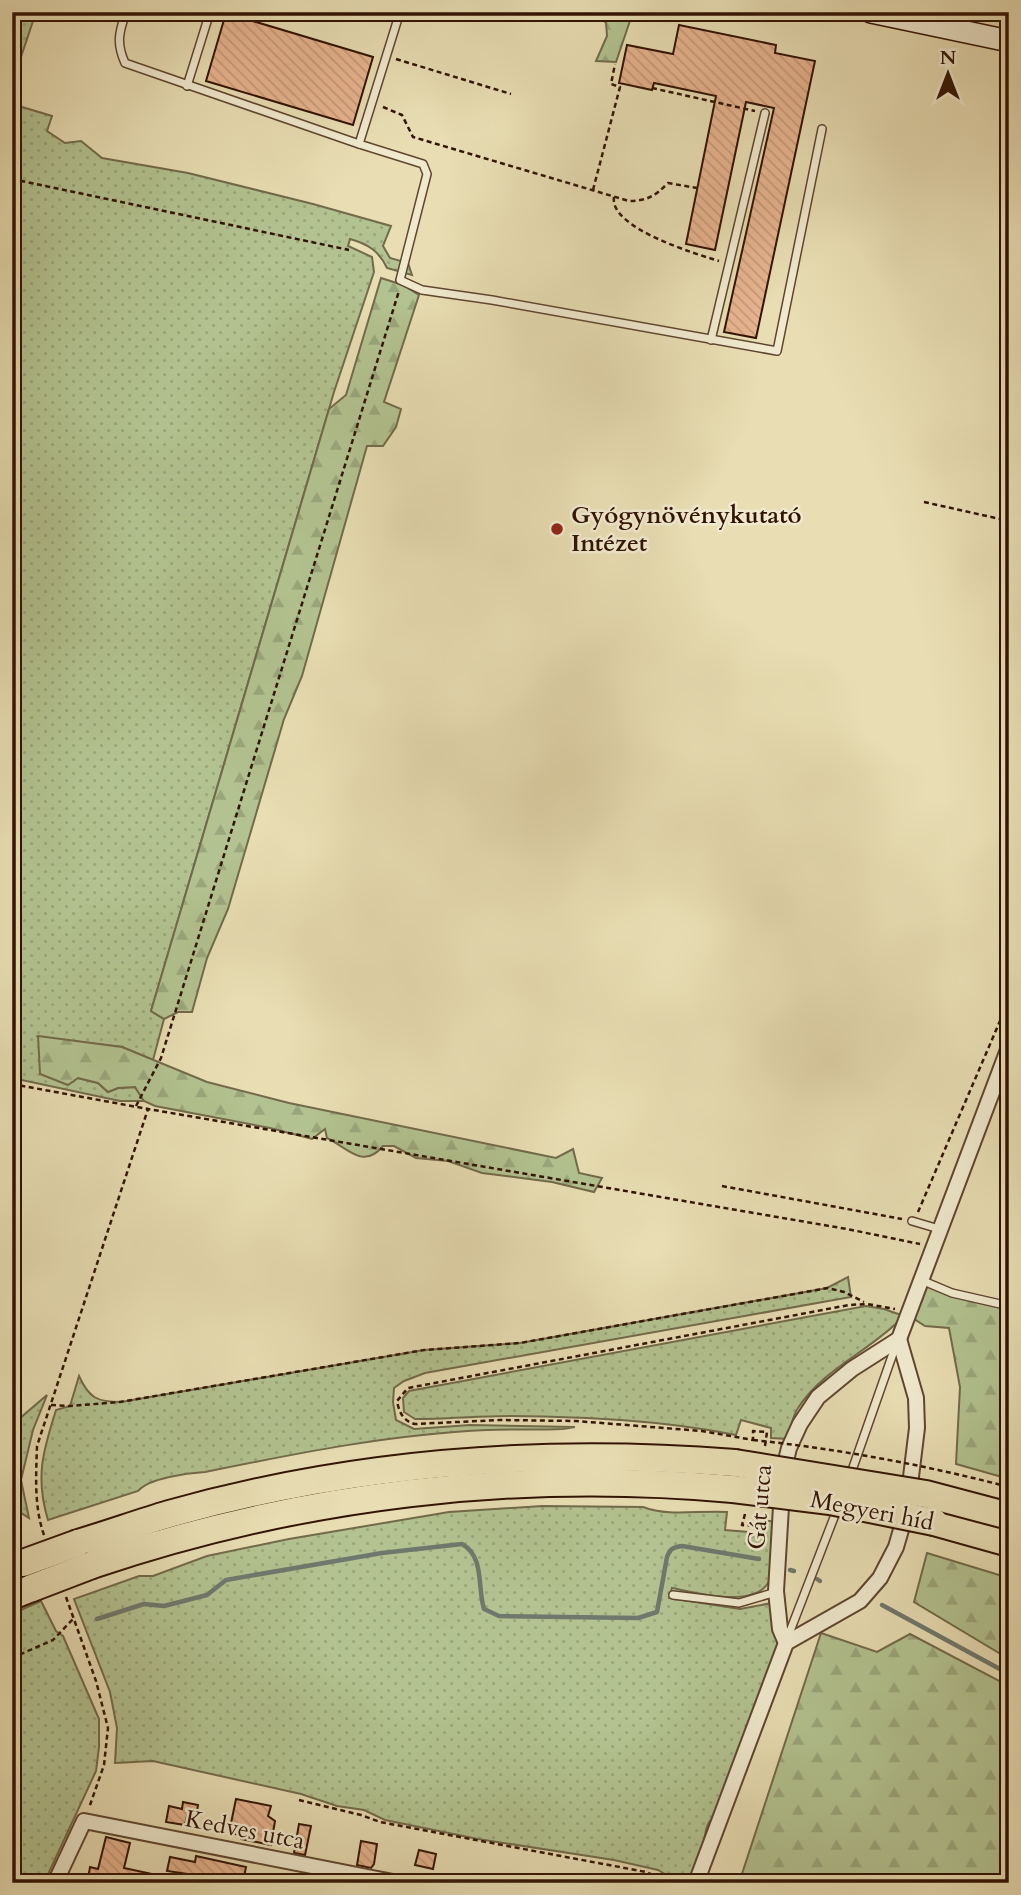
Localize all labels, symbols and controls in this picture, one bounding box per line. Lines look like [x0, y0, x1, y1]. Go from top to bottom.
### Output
north arrow [912, 38, 982, 108]
text: N [940, 45, 957, 71]
place label: Gyógynövénykutató Intézet [571, 499, 802, 560]
marker: Gyógynövénykutató Intézet [549, 521, 565, 537]
street label: Gát utca [740, 1462, 780, 1551]
street label: Megyeri híd [807, 1483, 937, 1539]
street label: Kedves utca [182, 1802, 308, 1858]

